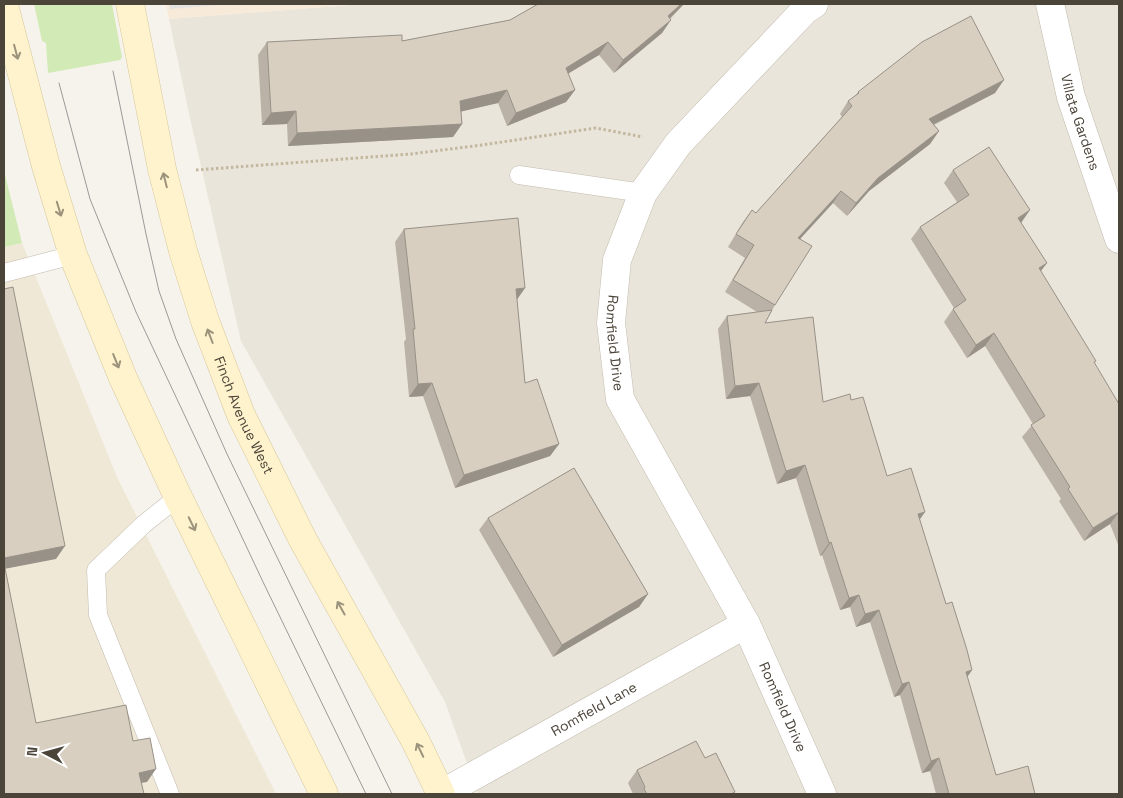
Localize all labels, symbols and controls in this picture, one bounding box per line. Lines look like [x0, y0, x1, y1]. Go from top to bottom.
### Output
one-way arrow [12, 44, 21, 60]
street label: Villata Gardens [1057, 72, 1104, 173]
one-way arrow [160, 173, 169, 189]
one-way arrow [55, 200, 65, 216]
street label: Romfield Drive [602, 294, 628, 392]
one-way arrow [205, 329, 215, 344]
one-way arrow [112, 353, 122, 368]
street label: Finch Avenue West [210, 354, 278, 477]
one-way arrow [188, 516, 197, 531]
one-way arrow [336, 602, 346, 616]
street label: Romfield Drive [755, 659, 811, 755]
street label: Romfield Lane [548, 678, 640, 740]
north arrow [20, 728, 70, 778]
one-way arrow [415, 743, 425, 758]
text: N [23, 746, 42, 757]

